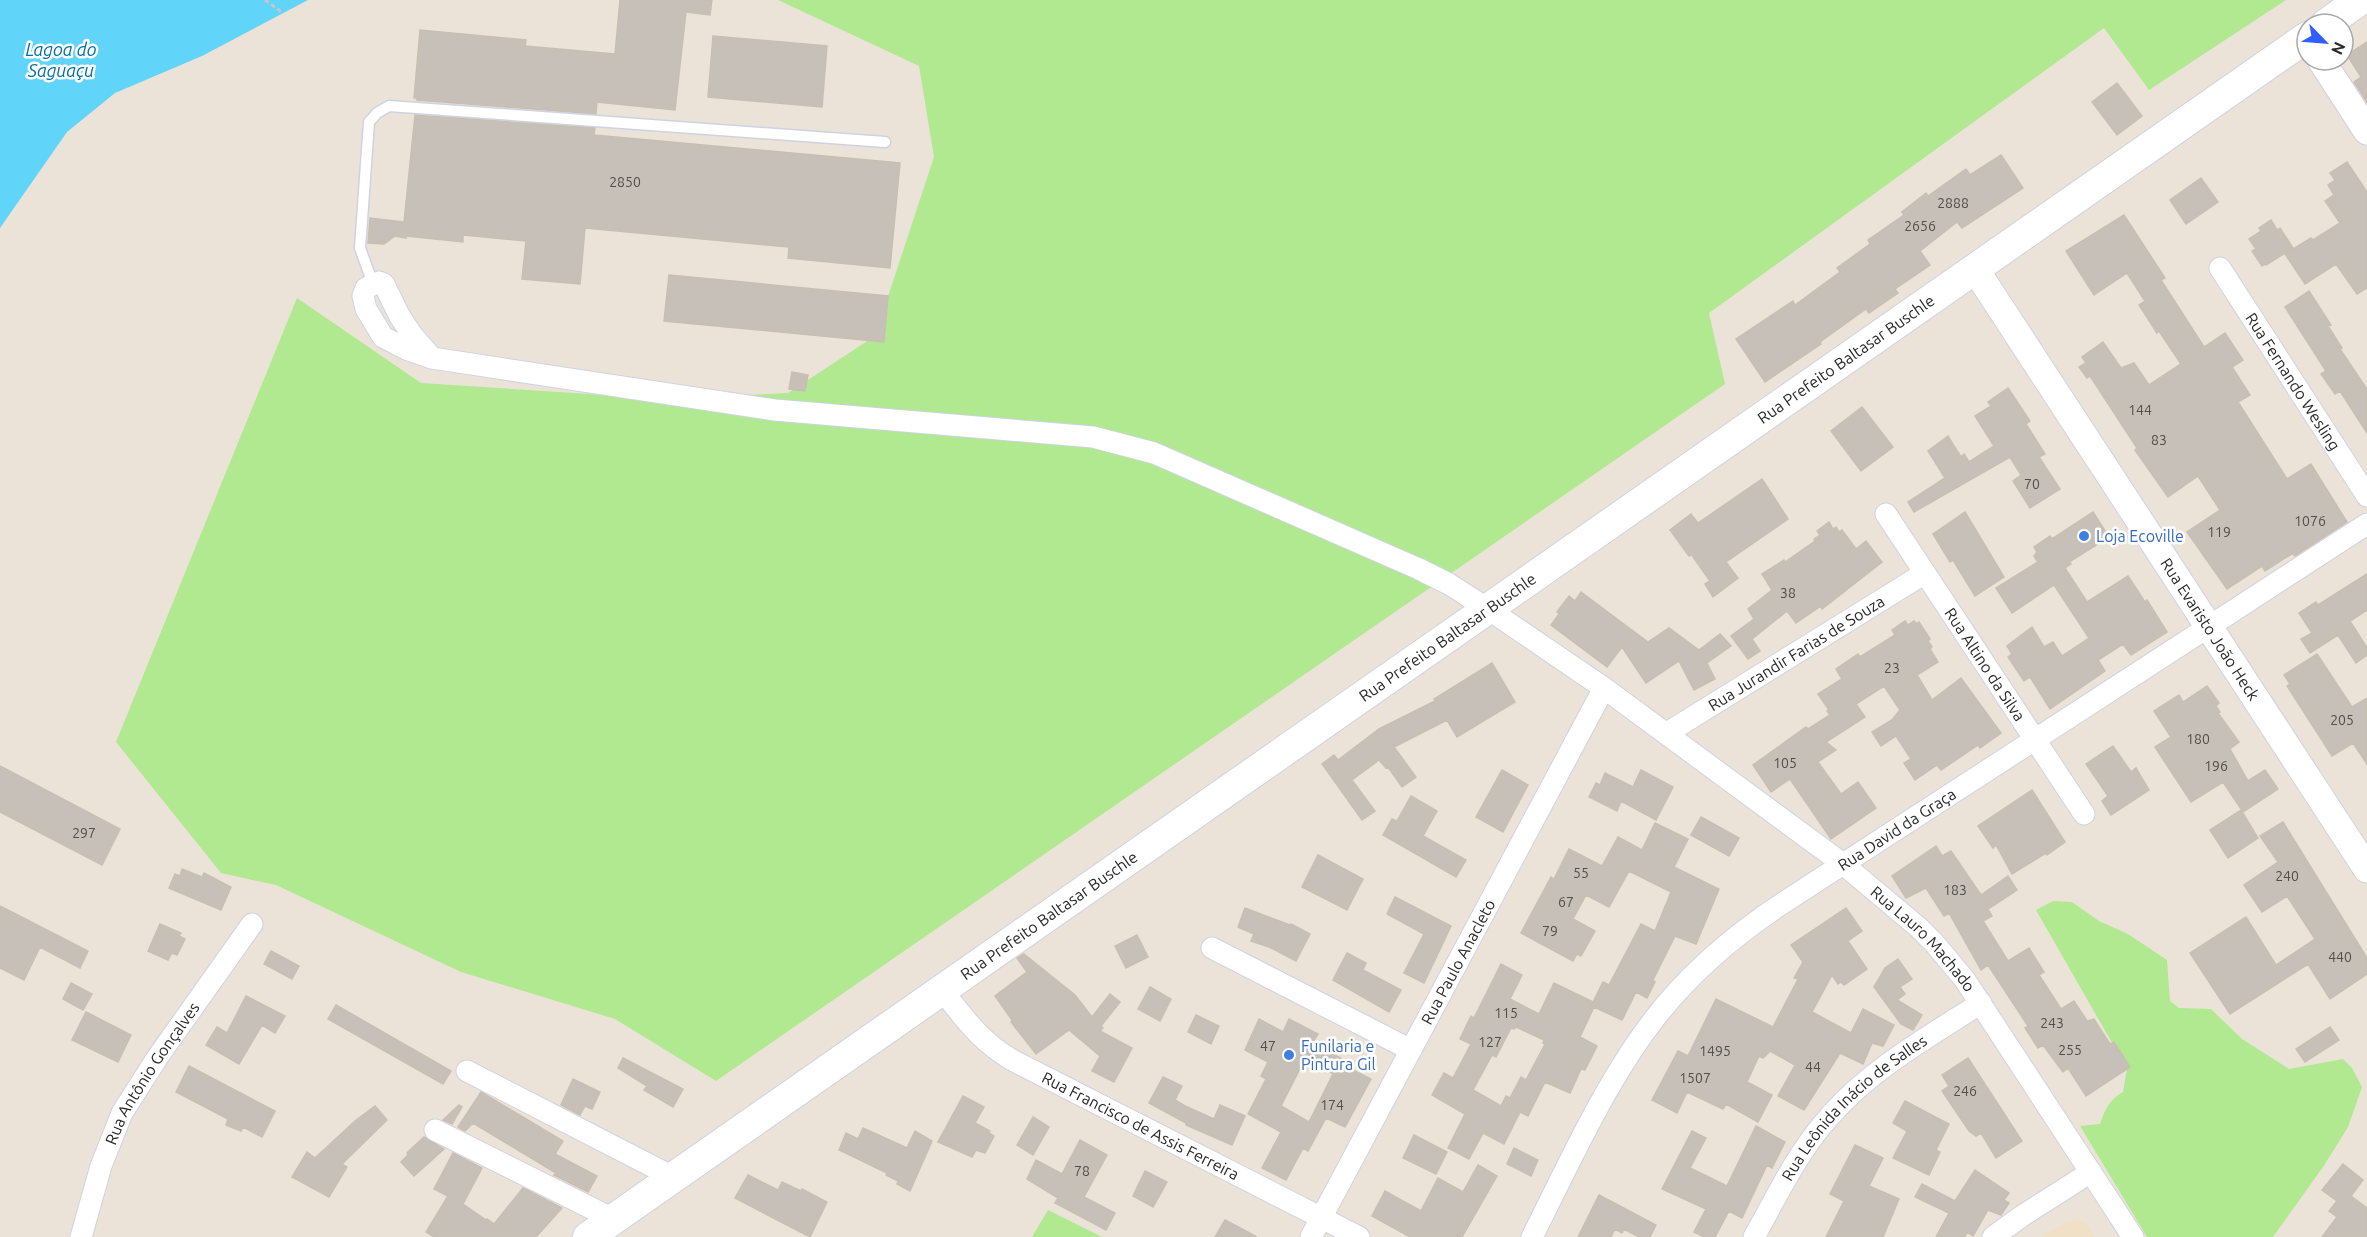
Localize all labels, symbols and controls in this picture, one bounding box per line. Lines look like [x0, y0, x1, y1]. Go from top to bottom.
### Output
north arrow [2295, 12, 2355, 72]
water label: Lagoa do Saguaçu [25, 39, 97, 80]
text: N [2328, 39, 2349, 58]
house number: 2850 [609, 174, 641, 190]
house number: 2888 [1937, 195, 1969, 211]
house number: 2656 [1904, 218, 1936, 234]
street label: Rua Prefeito Baltasar Buschle [1754, 291, 1938, 427]
street label: Rua Fernando Wesling [2242, 309, 2344, 454]
house number: 144 [2128, 402, 2152, 418]
house number: 83 [2151, 432, 2167, 448]
house number: 70 [2024, 476, 2040, 492]
house number: 1076 [2294, 513, 2326, 529]
house number: 119 [2207, 524, 2231, 540]
place label: Loja Ecoville [2096, 527, 2184, 545]
marker: Loja Ecoville [2077, 529, 2091, 543]
street label: Rua Evaristo João Heck [2157, 555, 2263, 703]
street label: Rua Prefeito Baltasar Buschle [1355, 569, 1539, 705]
house number: 38 [1780, 585, 1796, 601]
street label: Rua Jurandir Farias de Souza [1705, 592, 1887, 714]
street label: Rua Altino da Silva [1941, 604, 2029, 724]
house number: 23 [1884, 660, 1900, 676]
house number: 205 [2330, 712, 2354, 728]
house number: 180 [2186, 731, 2210, 747]
house number: 105 [1773, 755, 1797, 771]
house number: 196 [2204, 758, 2228, 774]
street label: Rua David da Graça [1834, 784, 1959, 874]
house number: 297 [72, 825, 96, 841]
street label: Rua Prefeito Baltasar Buschle [957, 847, 1141, 983]
house number: 55 [1573, 865, 1589, 881]
house number: 240 [2275, 868, 2299, 884]
street label: Rua Lauro Machado [1867, 882, 1979, 995]
house number: 183 [1943, 882, 1967, 898]
house number: 67 [1558, 894, 1574, 910]
street label: Rua Paulo Anacleto [1417, 896, 1499, 1027]
house number: 79 [1542, 923, 1558, 939]
house number: 440 [2328, 949, 2352, 965]
street label: Rua Antônio Gonçalves [101, 999, 203, 1147]
house number: 115 [1494, 1005, 1518, 1021]
house number: 243 [2040, 1015, 2064, 1031]
street label: Rua Leônida Inácio de Salles [1778, 1031, 1930, 1184]
house number: 127 [1478, 1034, 1502, 1050]
place label: Funilaria e Pintura Gil [1301, 1037, 1376, 1073]
house number: 47 [1260, 1038, 1276, 1054]
house number: 255 [2058, 1042, 2082, 1058]
house number: 1495 [1699, 1043, 1731, 1059]
marker: Funilaria e Pintura Gil [1282, 1048, 1296, 1062]
house number: 44 [1805, 1059, 1821, 1075]
street label: Rua Francisco de Assis Ferreira [1039, 1068, 1242, 1183]
house number: 1507 [1679, 1070, 1711, 1086]
house number: 246 [1953, 1083, 1977, 1099]
house number: 174 [1320, 1097, 1344, 1113]
house number: 78 [1074, 1163, 1090, 1179]

